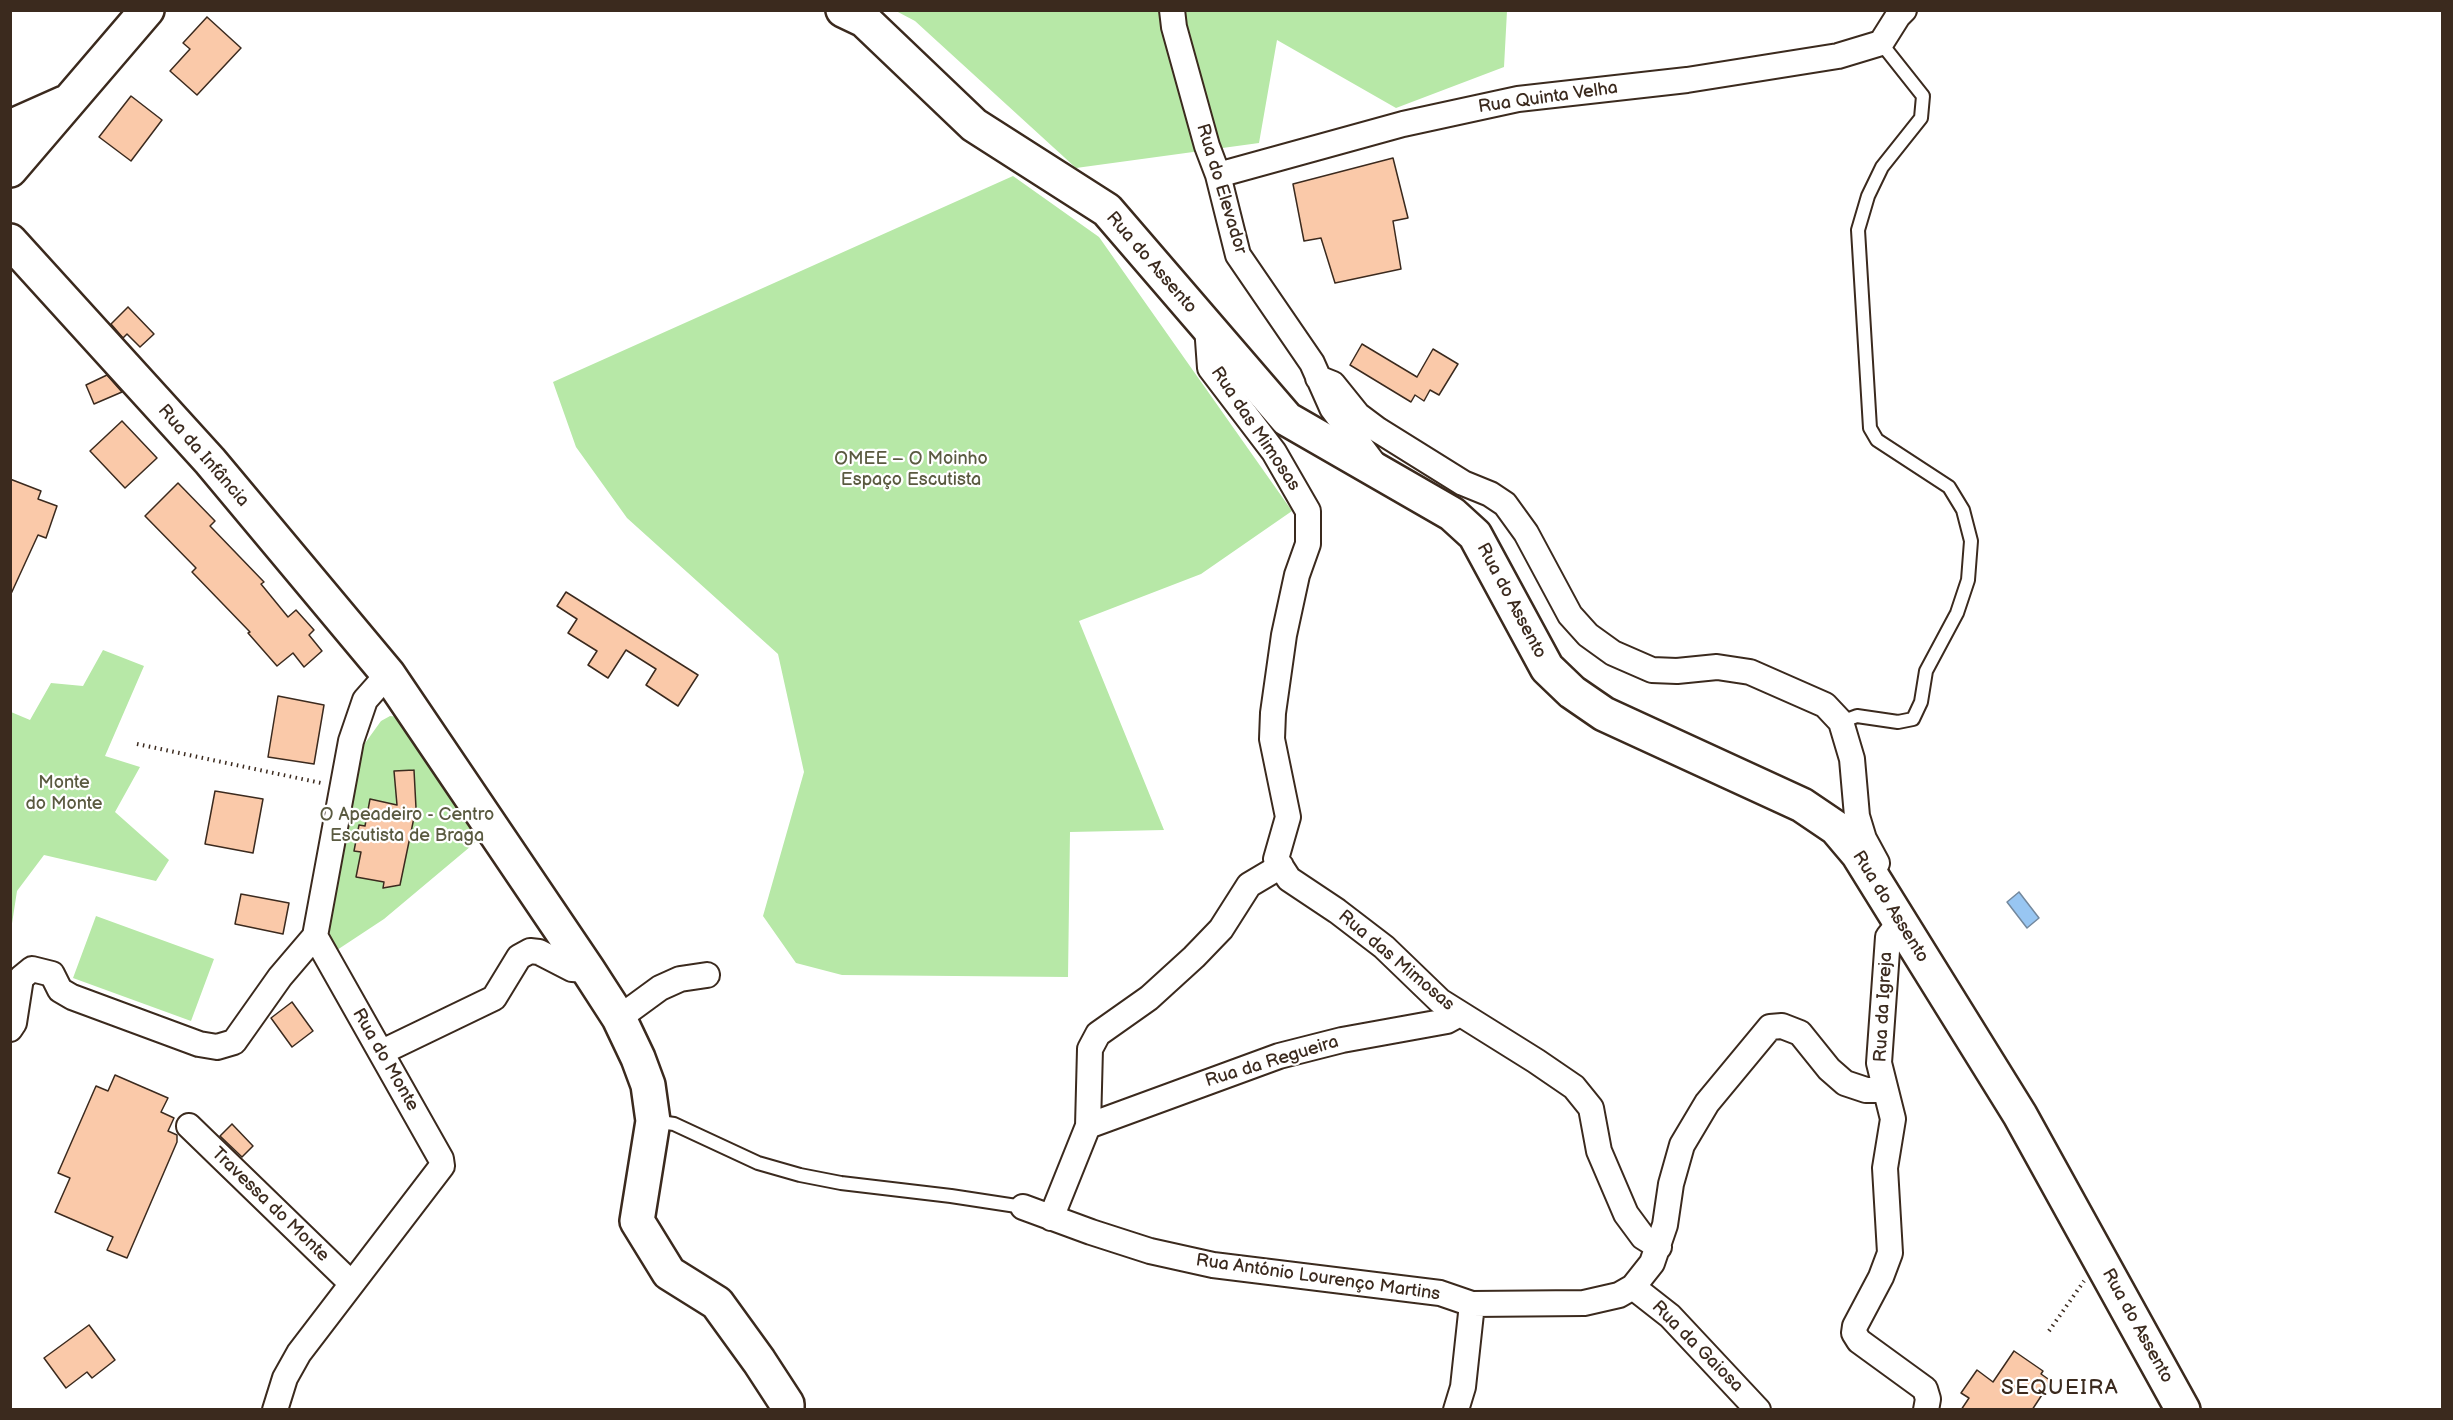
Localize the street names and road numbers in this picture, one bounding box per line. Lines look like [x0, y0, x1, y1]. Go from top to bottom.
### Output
street label: Rua Quinta Velha [1477, 78, 1619, 118]
street label: Rua do Elevador [1191, 121, 1251, 257]
street label: Rua do Assento [1101, 208, 1201, 318]
street label: Rua das Mimosas [1206, 363, 1304, 495]
street label: Rua da Infância [153, 400, 253, 512]
street label: Rua do Assento [1472, 540, 1550, 662]
street label: Rua do Assento [1847, 847, 1933, 967]
street label: Rua das Mimosas [1334, 906, 1458, 1016]
street label: Rua da Igreja [1870, 951, 1898, 1063]
street label: Rua do Monte [347, 1005, 423, 1115]
street label: Rua da Regueira [1203, 1031, 1341, 1093]
street label: Travessa do Monte [207, 1143, 333, 1267]
street label: Rua António Lourenço Martins [1194, 1250, 1442, 1306]
street label: Rua do Assento [2097, 1265, 2177, 1387]
street label: Rua da Gaiosa [1647, 1297, 1747, 1397]

